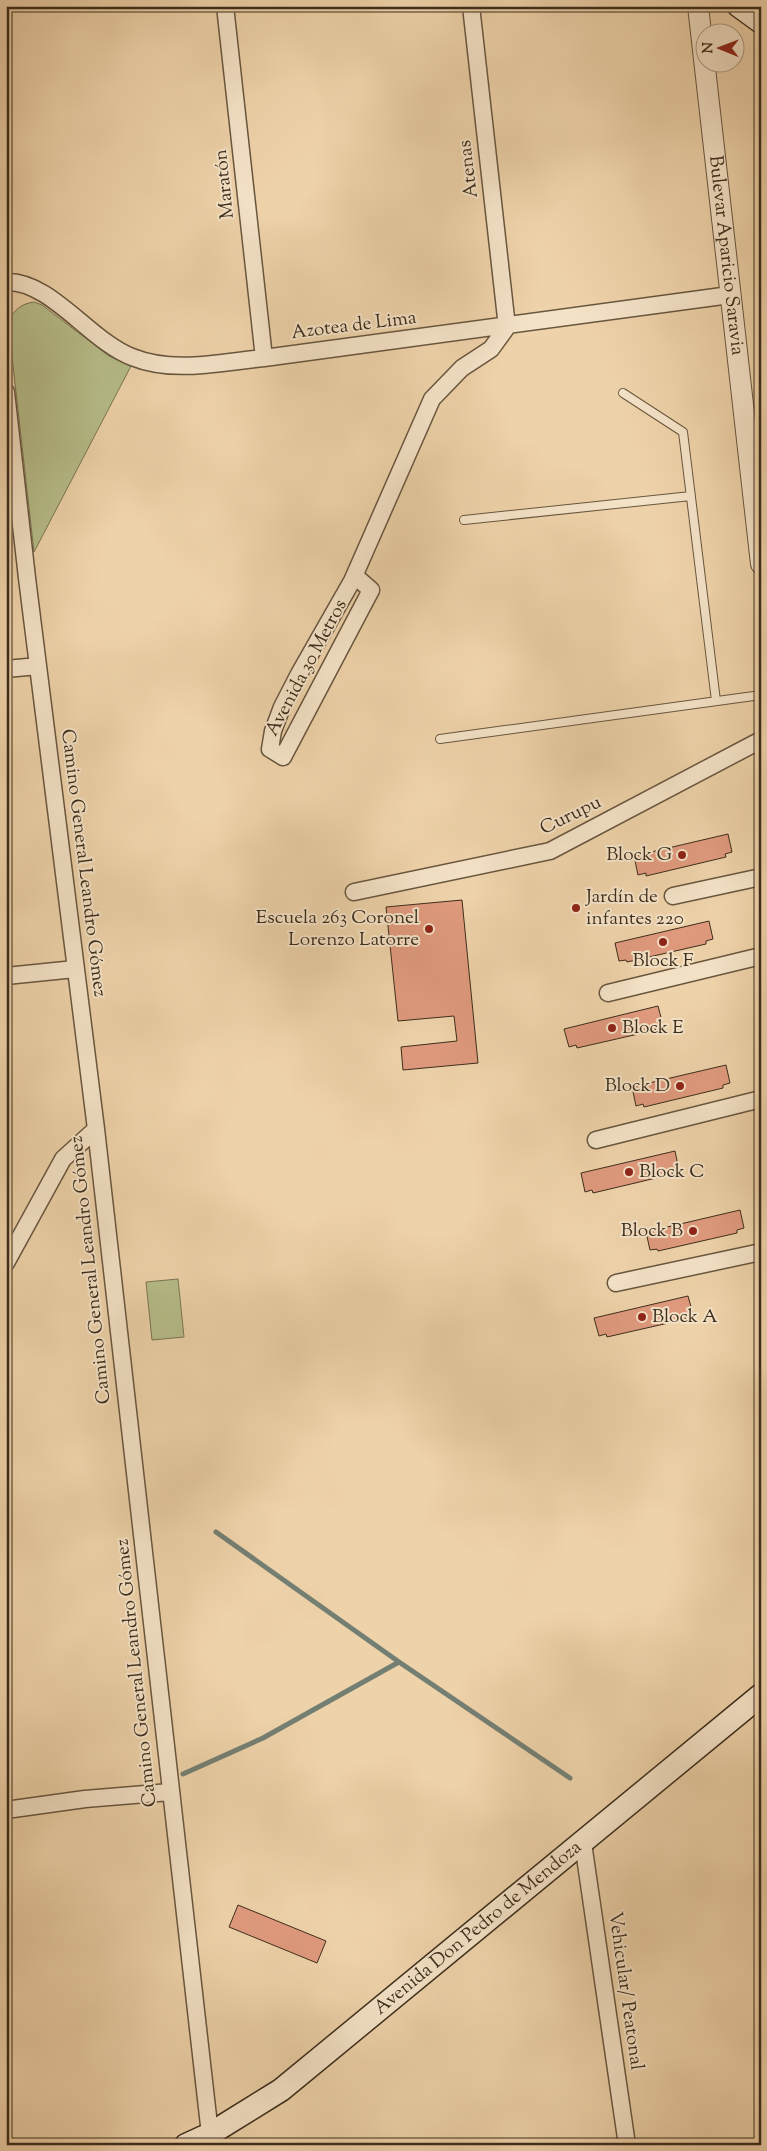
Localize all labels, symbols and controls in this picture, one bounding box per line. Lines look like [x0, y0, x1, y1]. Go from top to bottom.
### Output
north arrow [694, 22, 744, 72]
text: N [699, 42, 719, 54]
street label: Atenas [452, 139, 486, 199]
street label: Maratón [208, 148, 242, 220]
street label: Bulevar Aparicio Saravia [701, 154, 751, 357]
street label: Azotea de Lima [290, 305, 418, 347]
street label: Avenida 30 Metros [259, 595, 355, 741]
street label: Camino General Leandro Gómez [53, 728, 113, 998]
street label: Curupu [536, 789, 606, 843]
place label: Block G [606, 842, 672, 869]
marker: Block G [676, 849, 688, 861]
place label: Jardín de infantes 220 [585, 884, 684, 933]
marker: Jardín de infantes 220 [570, 902, 582, 914]
place label: Escuela 263 Coronel Lorenzo Latorre [256, 905, 419, 954]
marker: Escuela 263 Coronel Lorenzo Latorre [423, 923, 435, 935]
marker: Block F [657, 936, 669, 948]
place label: Block F [633, 948, 694, 975]
place label: Block E [622, 1015, 684, 1042]
marker: Block E [606, 1022, 618, 1034]
place label: Block D [605, 1073, 670, 1100]
marker: Block D [674, 1080, 686, 1092]
street label: Camino General Leandro Gómez [63, 1135, 119, 1405]
place label: Block C [639, 1159, 705, 1186]
marker: Block C [623, 1166, 635, 1178]
place label: Block B [621, 1218, 683, 1245]
marker: Block B [687, 1225, 699, 1237]
place label: Block A [652, 1304, 718, 1331]
marker: Block A [636, 1311, 648, 1323]
street label: Camino General Leandro Gómez [109, 1538, 165, 1808]
street label: Avenida Don Pedro de Mendoza [368, 1834, 588, 2022]
street label: Vehicular/ Peatonal [601, 1910, 649, 2072]

